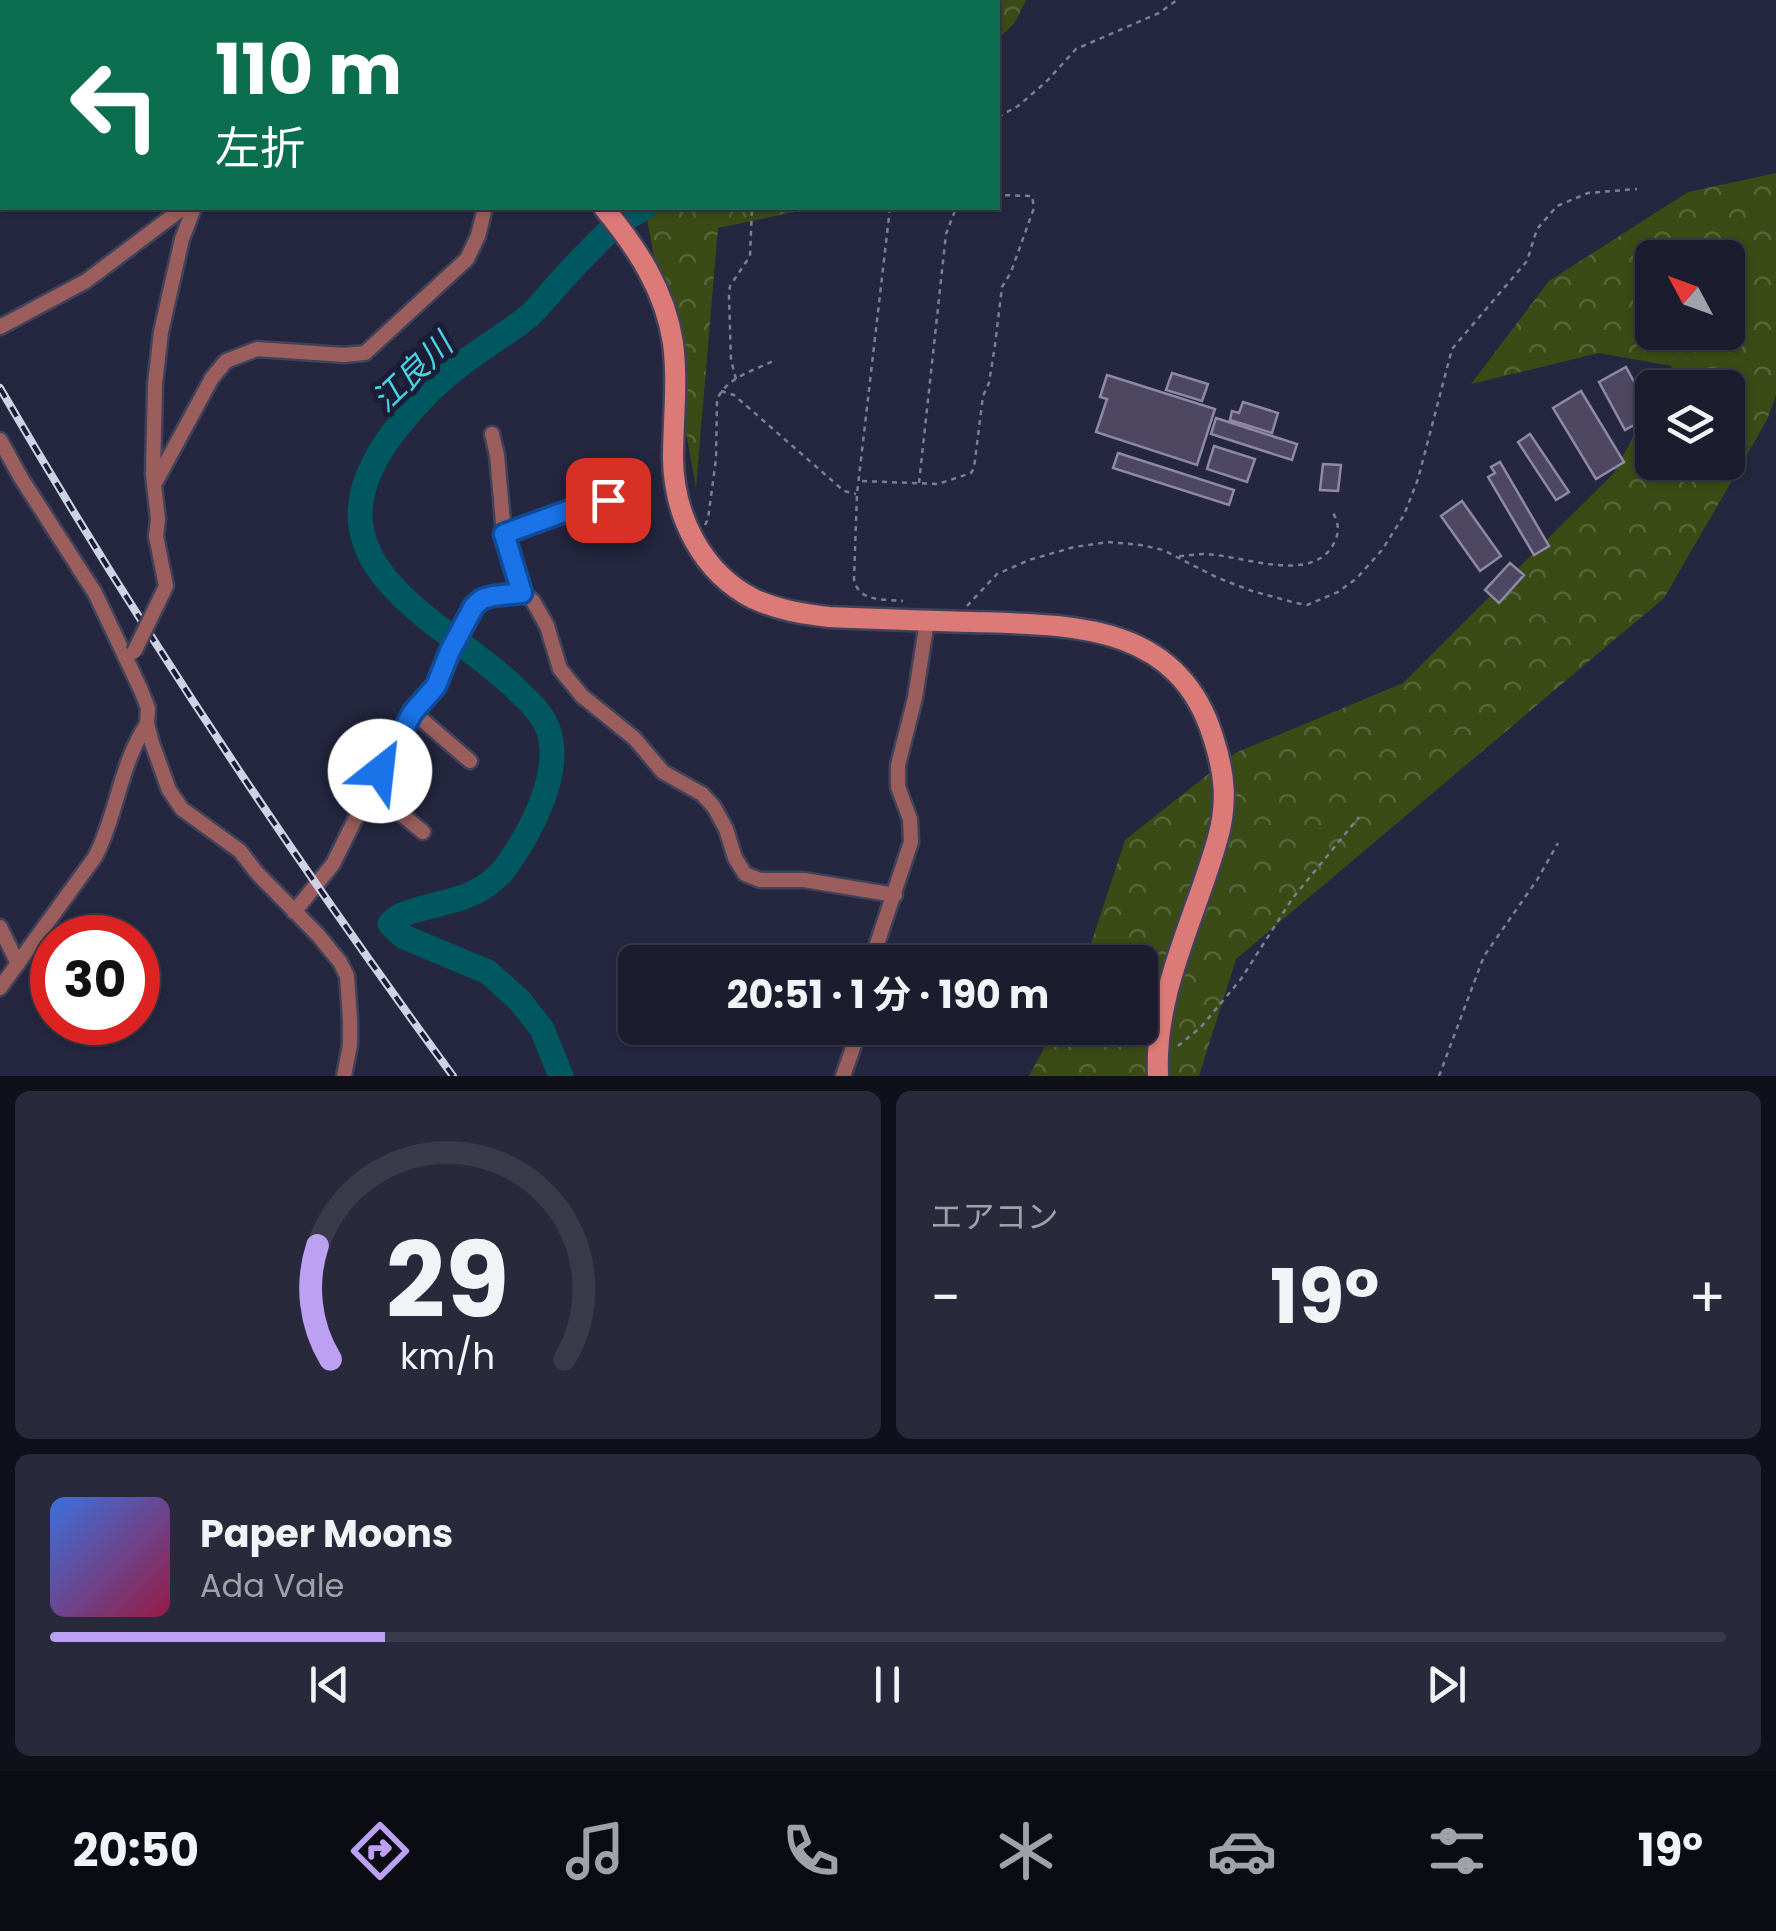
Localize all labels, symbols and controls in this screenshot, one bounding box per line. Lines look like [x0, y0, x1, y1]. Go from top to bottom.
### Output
text: 110 m [215, 20, 402, 119]
icon: left [50, 40, 180, 170]
text: 左折 [215, 117, 305, 180]
north arrow [1635, 240, 1745, 350]
map controls [1635, 240, 1745, 480]
water label: 江良川 [362, 320, 464, 422]
button: layers [1635, 370, 1745, 480]
pin [566, 458, 651, 543]
icon: arrive [581, 473, 636, 528]
position arrow [328, 719, 432, 823]
speed limit sign: 30 [30, 915, 160, 1045]
text: 20:51 · 1 分 · 190 m [727, 968, 1049, 1021]
text: エアコン [931, 1194, 1059, 1239]
text: 29 [386, 1208, 509, 1353]
text: 19° [1270, 1244, 1379, 1349]
text: − [931, 1259, 961, 1336]
text: + [1688, 1259, 1726, 1336]
text: km/h [400, 1331, 495, 1382]
text: Paper Moons [200, 1507, 453, 1560]
text: Ada Vale [200, 1563, 344, 1608]
icon: previous [302, 1657, 357, 1712]
icon: pause [860, 1657, 915, 1712]
icon: next [1419, 1657, 1474, 1712]
icon: directions [345, 1816, 415, 1886]
icon: music [560, 1816, 630, 1886]
icon: phone [776, 1816, 846, 1886]
icon: climate [991, 1816, 1061, 1886]
icon: car [1207, 1816, 1277, 1886]
icon: filters [1422, 1816, 1492, 1886]
text: 20:50 [73, 1819, 199, 1882]
text: 19° [1638, 1819, 1703, 1882]

